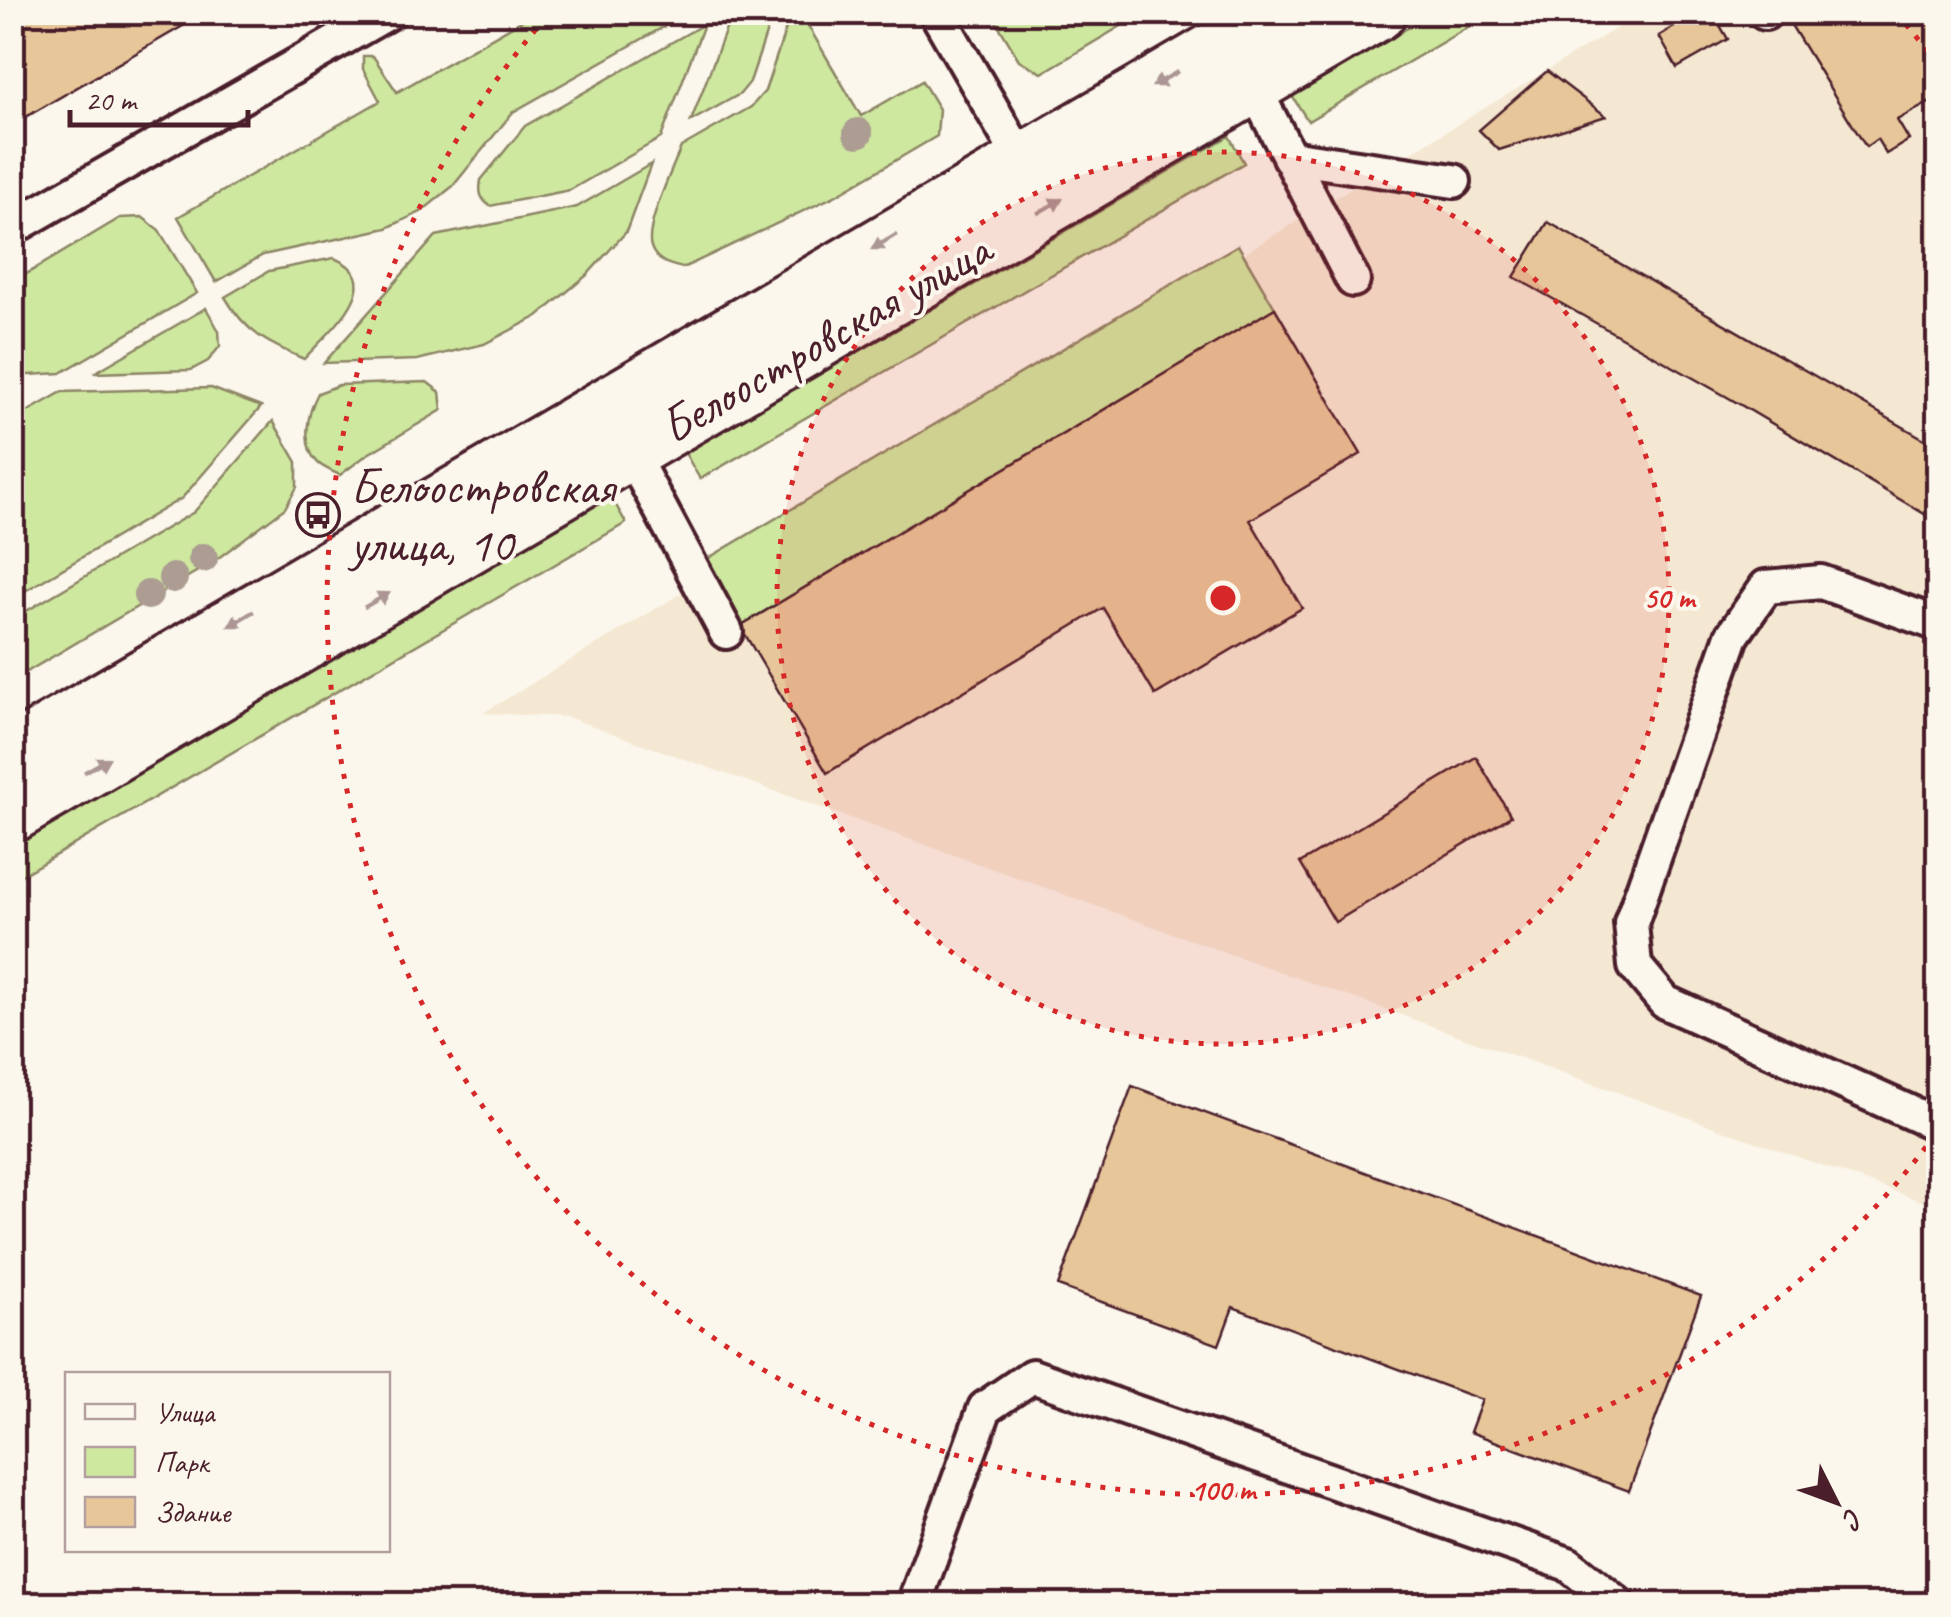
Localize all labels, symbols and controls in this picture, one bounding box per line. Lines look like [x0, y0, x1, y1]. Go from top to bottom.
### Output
scale bar [70, 65, 248, 127]
one-way arrow [1151, 69, 1179, 87]
text: 20 m [85, 81, 138, 119]
one-way arrow [1036, 198, 1064, 215]
street label: Белоостровская улица [649, 216, 1005, 458]
one-way arrow [870, 233, 898, 250]
place label: Белоостровская улица, 10 [347, 455, 618, 576]
bus stop icon: Белоостровская улица, 10 [295, 492, 341, 538]
text: 50 m [1644, 579, 1697, 617]
centre of rings [1205, 580, 1241, 616]
one-way arrow [363, 592, 391, 610]
one-way arrow [227, 609, 255, 627]
one-way arrow [83, 757, 111, 774]
legend [65, 1372, 390, 1552]
text: Улица [155, 1393, 216, 1431]
text: Парк [155, 1443, 211, 1481]
north arrow [1786, 1452, 1886, 1552]
text: 100 m [1191, 1471, 1258, 1509]
text: Здание [155, 1493, 232, 1531]
text: С [1834, 1502, 1872, 1538]

